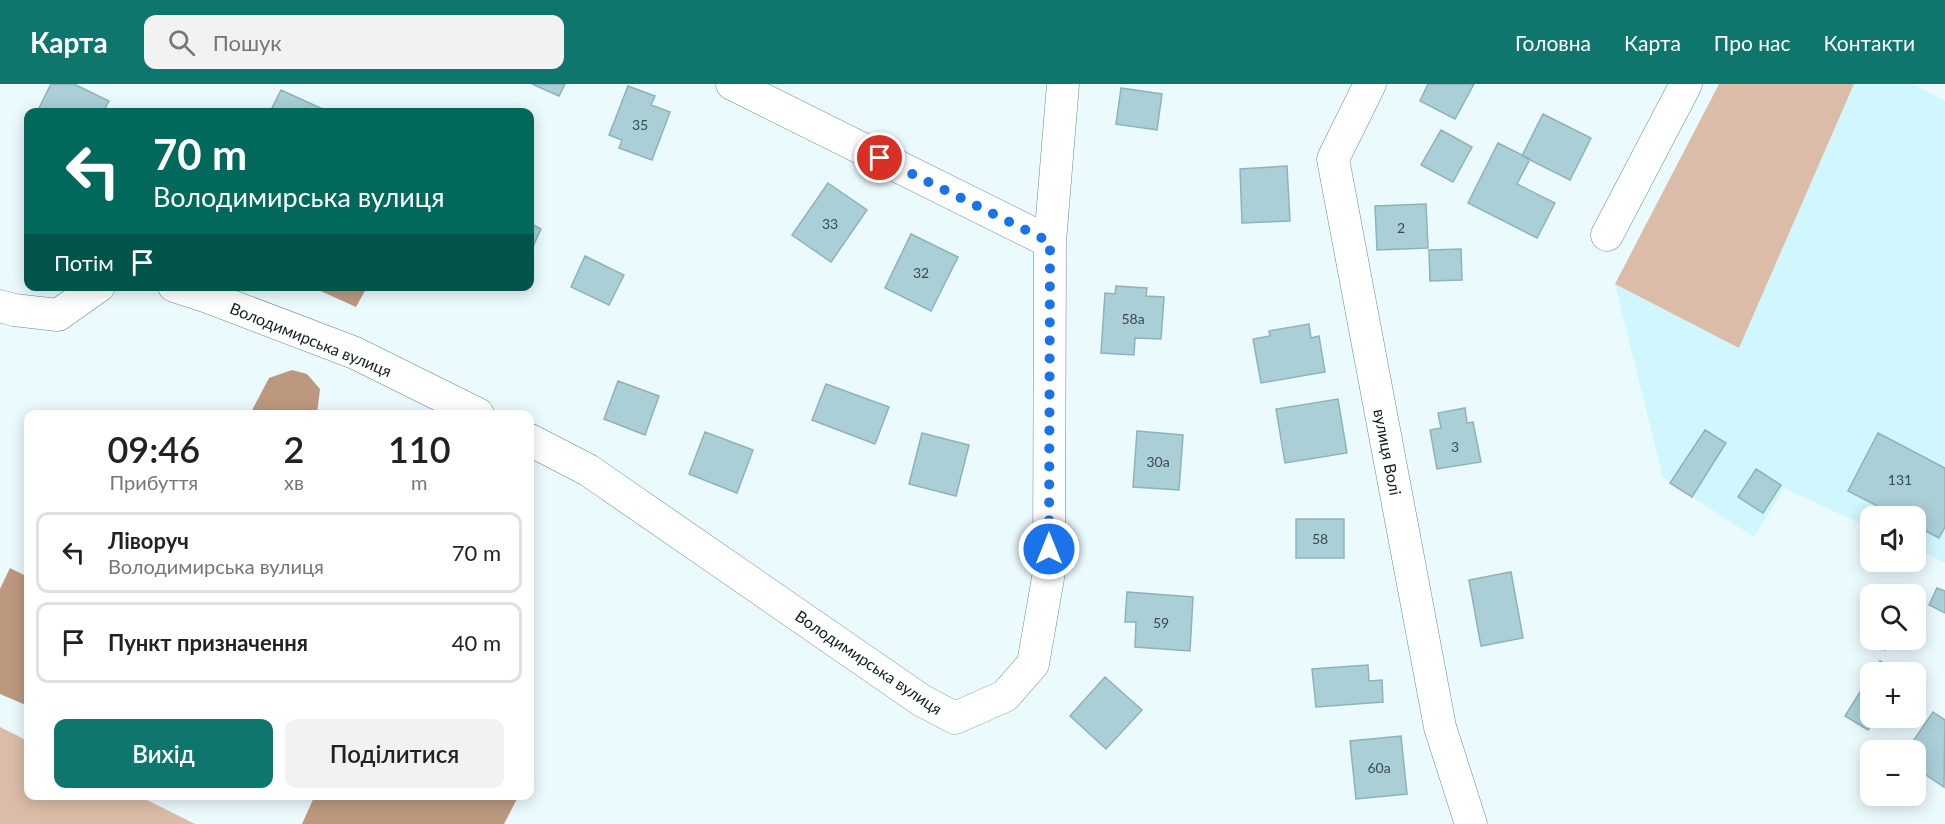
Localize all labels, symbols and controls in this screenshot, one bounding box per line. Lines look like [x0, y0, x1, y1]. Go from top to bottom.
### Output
search box [144, 15, 564, 69]
text: Карта [30, 25, 108, 59]
icon: search [165, 26, 198, 59]
text: Пошук [213, 29, 282, 56]
text: Головна [1515, 30, 1591, 55]
text: Карта [1624, 30, 1681, 55]
text: Про нас [1714, 30, 1790, 55]
text: Контакти [1823, 30, 1915, 55]
house number: 35 [632, 116, 648, 133]
text: 70 m [153, 129, 247, 179]
icon: left [54, 132, 132, 210]
pin [854, 132, 905, 183]
icon: arrive [863, 141, 896, 174]
text: Володимирська вулиця [153, 180, 445, 213]
house number: 33 [822, 215, 838, 232]
house number: 2 [1397, 219, 1405, 236]
icon: arrive [126, 246, 159, 279]
text: Потім [54, 249, 114, 276]
house number: 32 [913, 264, 929, 281]
street label: Володимирська вулиця [227, 298, 395, 380]
house number: 58а [1121, 310, 1145, 327]
street label: вулиця Волі [1370, 407, 1406, 497]
text: 09:46 [107, 427, 200, 471]
text: 2 [284, 427, 304, 471]
text: 110 [388, 427, 451, 471]
house number: 3 [1451, 438, 1459, 455]
house number: 30а [1146, 453, 1170, 470]
text: Прибуття [110, 470, 198, 494]
text: хв [284, 470, 304, 494]
text: m [411, 470, 427, 494]
house number: 131 [1888, 471, 1912, 488]
map controls [1860, 506, 1926, 806]
button: sound [1860, 506, 1926, 572]
position arrow [1017, 517, 1081, 581]
text: Ліворуч [108, 527, 189, 554]
house number: 58 [1312, 530, 1328, 547]
icon: left [57, 536, 90, 569]
text: 70 m [452, 539, 501, 566]
text: Володимирська вулиця [108, 554, 324, 578]
button: search [1860, 584, 1926, 650]
street label: Володимирська вулиця [792, 606, 946, 718]
house number: 59 [1153, 614, 1169, 631]
icon: arrive [57, 626, 90, 659]
text: Пункт призначення [108, 629, 308, 656]
text: 40 m [452, 629, 501, 656]
button: + [1860, 662, 1926, 728]
button: Вихід [54, 719, 273, 788]
button: Поділитися [285, 719, 504, 788]
button: − [1860, 740, 1926, 806]
house number: 60а [1367, 759, 1391, 776]

